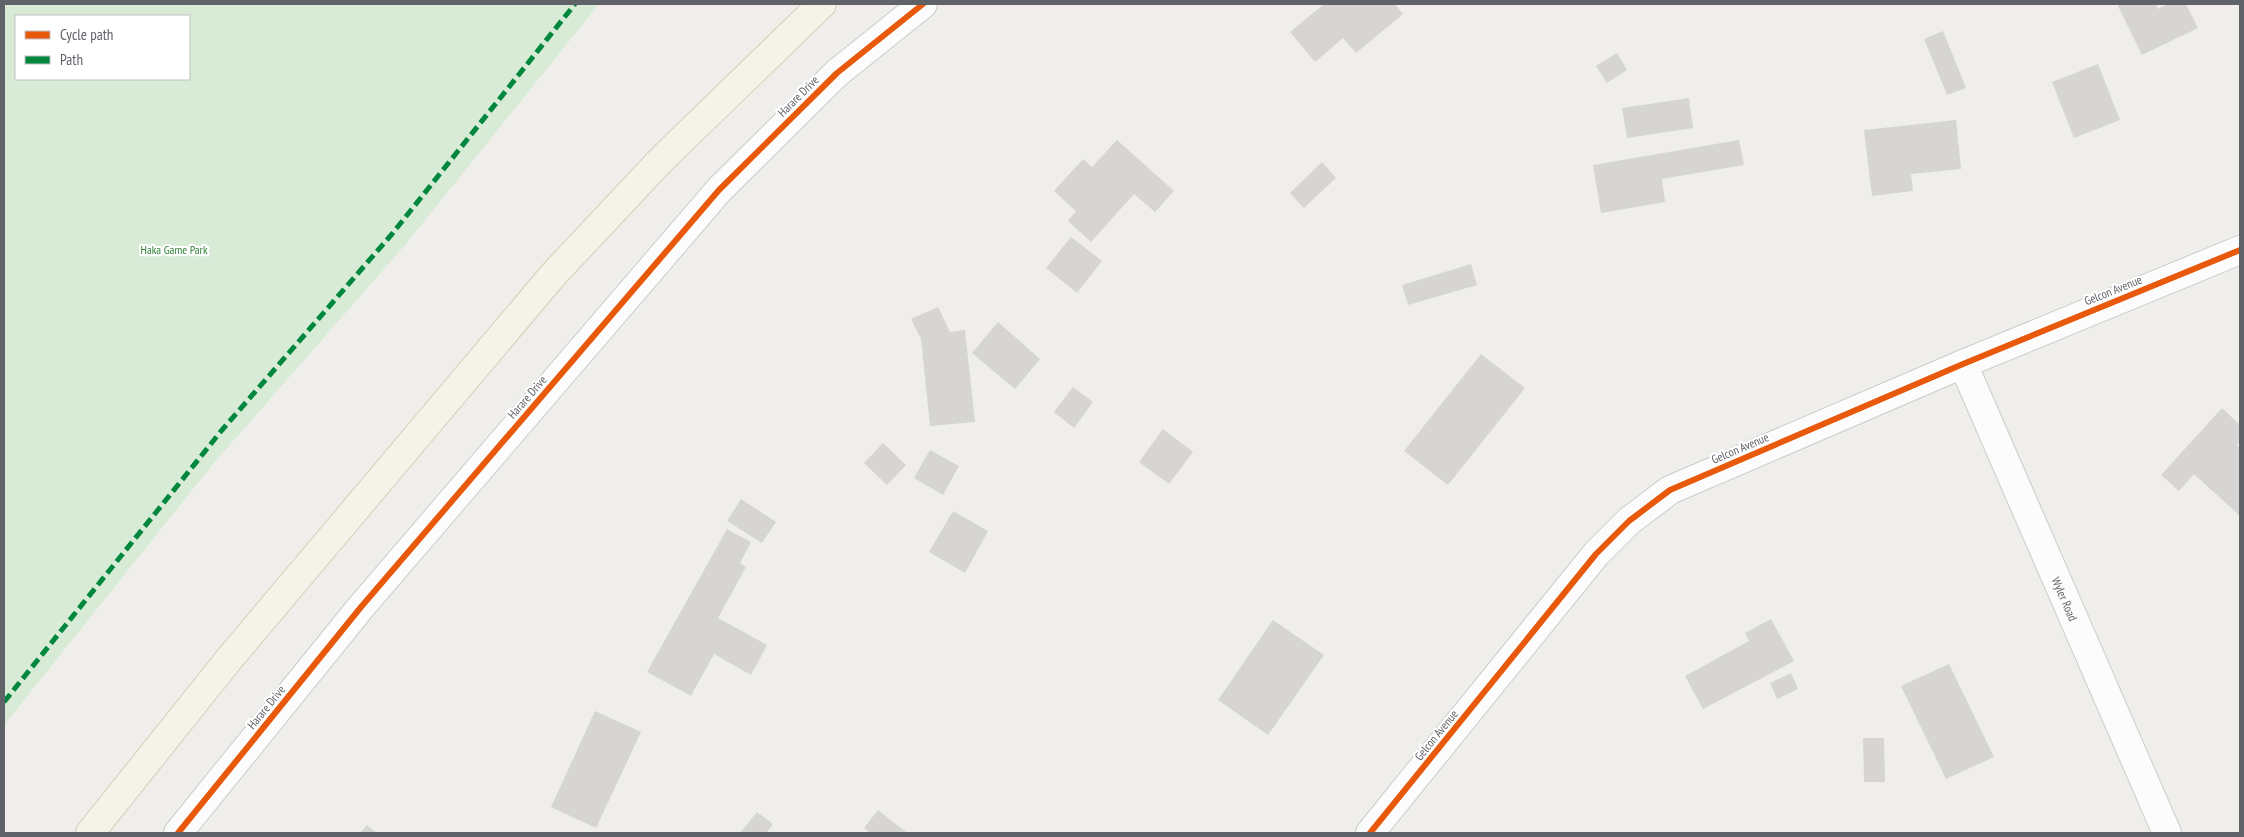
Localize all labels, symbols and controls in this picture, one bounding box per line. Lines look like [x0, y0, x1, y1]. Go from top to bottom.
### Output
legend [15, 15, 190, 80]
text: Cycle path [60, 25, 113, 44]
text: Path [60, 50, 83, 69]
street label: Harare Drive [774, 72, 822, 120]
park label: Haka Game Park [140, 242, 208, 257]
street label: Gelcon Avenue [2082, 272, 2144, 308]
street label: Harare Drive [504, 372, 550, 422]
street label: Gelcon Avenue [1709, 429, 1771, 467]
street label: Wyler Road [2049, 574, 2081, 623]
street label: Harare Drive [244, 682, 288, 732]
street label: Gelcon Avenue [1411, 707, 1461, 763]

